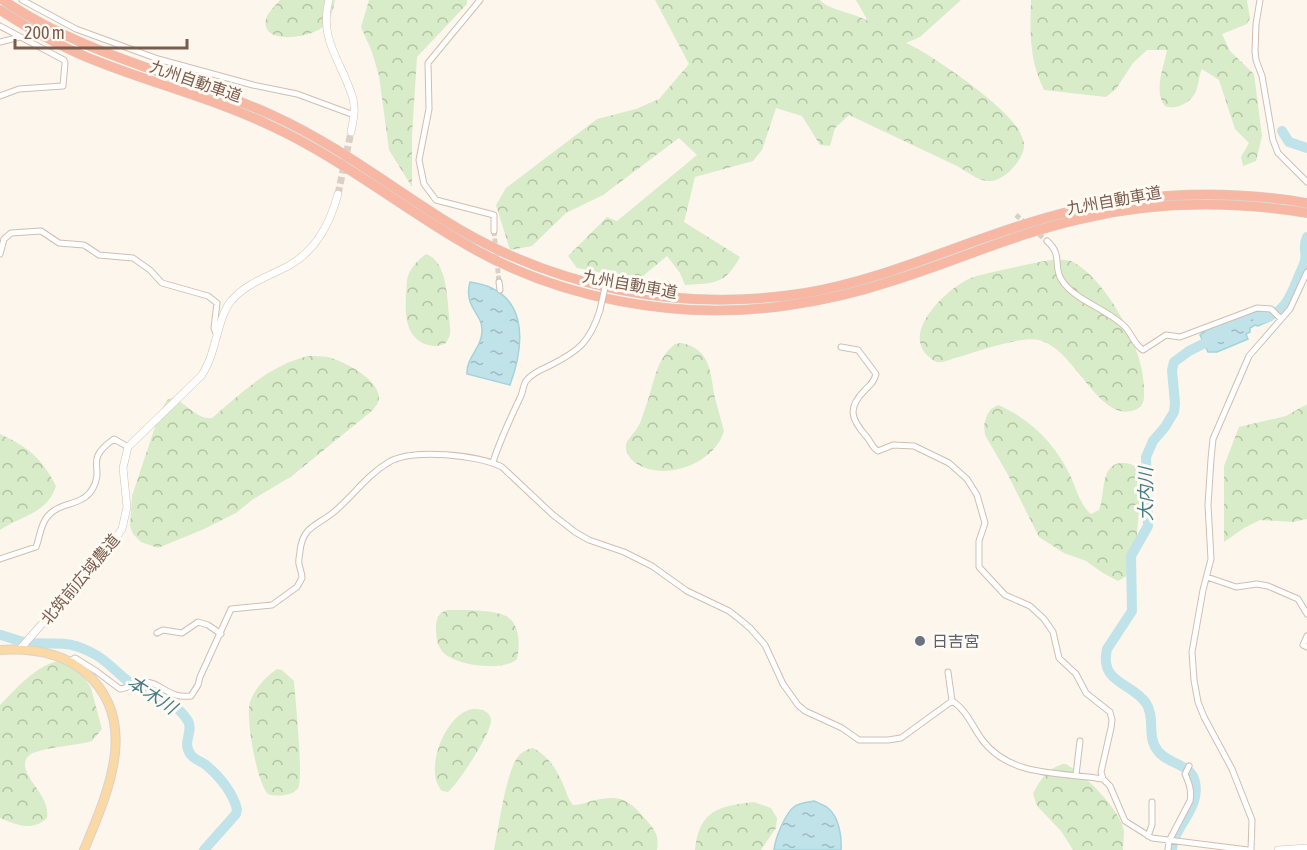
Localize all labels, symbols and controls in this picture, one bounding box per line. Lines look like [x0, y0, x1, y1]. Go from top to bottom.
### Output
scale bar [15, 12, 188, 50]
text: 200 m [24, 22, 65, 43]
street label: 九州自動車道 [148, 57, 244, 105]
street label: 九州自動車道 [1065, 183, 1163, 217]
street label: 九州自動車道 [581, 267, 679, 301]
water label: 大内川 [1135, 465, 1156, 521]
street label: 北筑前広域農道 [37, 530, 123, 628]
place label: 日吉宮 [932, 632, 980, 650]
marker: 日吉宮 [913, 634, 927, 648]
water label: 本木川 [124, 671, 182, 719]

